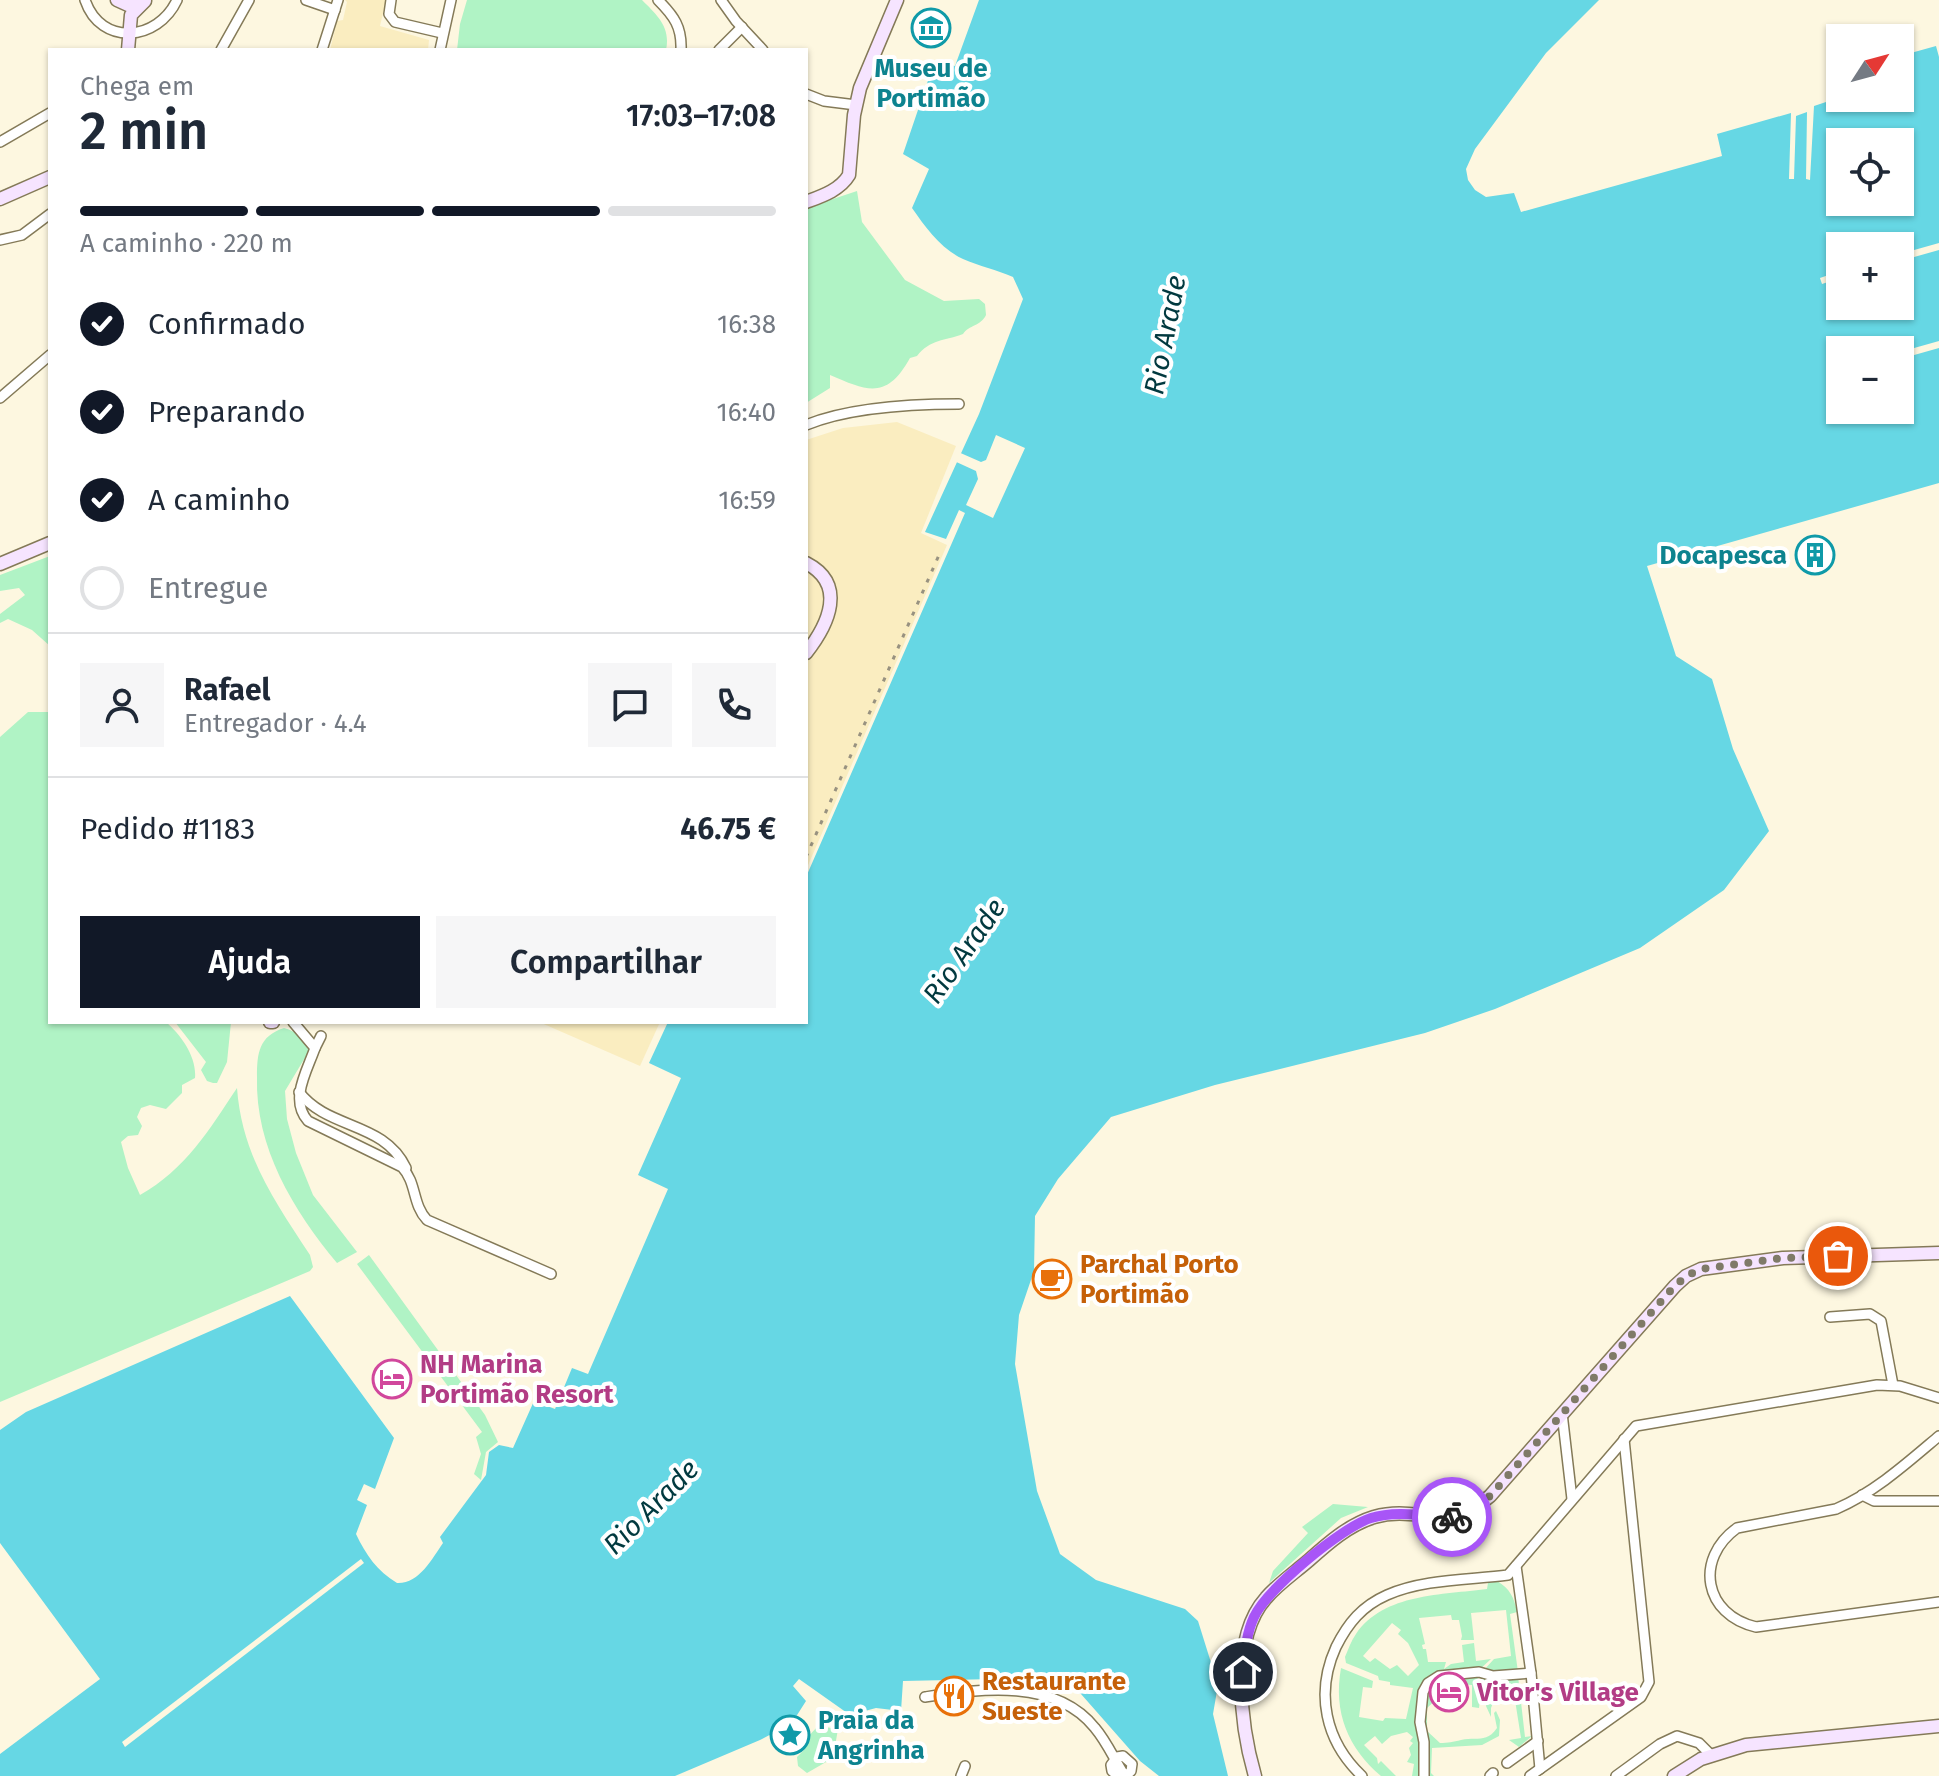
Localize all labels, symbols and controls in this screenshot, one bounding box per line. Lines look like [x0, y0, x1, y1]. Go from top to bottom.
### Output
museum icon: Museu de Portimão [910, 7, 952, 49]
north arrow [1826, 24, 1914, 112]
map controls [1826, 24, 1914, 424]
place label: Museu de Portimão [874, 53, 988, 114]
text: Chega em [80, 71, 194, 102]
text: 17:03–17:08 [626, 98, 776, 134]
text: 2 min [80, 100, 208, 163]
button: locate [1826, 128, 1914, 216]
text: A caminho · 220 m [80, 228, 293, 259]
button: + [1826, 232, 1914, 320]
water label: Rio Arade [1137, 273, 1193, 397]
icon: check [80, 302, 124, 346]
text: Confirmado [148, 306, 306, 342]
text: 16:38 [717, 309, 776, 340]
button: − [1826, 336, 1914, 424]
icon: check [80, 390, 124, 434]
text: Preparando [148, 394, 306, 430]
text: 16:40 [716, 397, 776, 428]
icon: check [80, 478, 124, 522]
text: A caminho [148, 482, 290, 518]
text: 16:59 [718, 485, 776, 516]
building icon: Docapesca [1794, 534, 1836, 576]
place label: Docapesca [1660, 540, 1787, 571]
text: Entregue [148, 570, 268, 606]
button: person [80, 663, 164, 747]
button: chat [588, 663, 672, 747]
button: phone [692, 663, 776, 747]
text: Rafael [184, 672, 271, 708]
text: Entregador · 4.4 [184, 708, 367, 739]
text: Pedido #1183 [80, 811, 255, 847]
text: 46.75 € [680, 811, 776, 847]
water label: Rio Arade [916, 892, 1012, 1010]
button: Ajuda [80, 916, 420, 1008]
button: Compartilhar [436, 916, 776, 1008]
pin [1804, 1222, 1872, 1290]
icon: bag [1816, 1234, 1860, 1278]
place label: Parchal Porto Portimão [1080, 1249, 1239, 1310]
cafe icon: Parchal Porto Portimão [1031, 1258, 1073, 1300]
place label: NH Marina Portimão Resort [420, 1349, 615, 1410]
hotel icon: NH Marina Portimão Resort [371, 1358, 413, 1400]
water label: Rio Arade [597, 1453, 705, 1561]
courier [1412, 1477, 1492, 1557]
icon: bike [1430, 1495, 1474, 1539]
pin [1209, 1638, 1277, 1706]
icon: home [1221, 1650, 1265, 1694]
place label: Restaurante Sueste [982, 1666, 1126, 1727]
hotel icon: Vitor's Village [1428, 1671, 1470, 1713]
restaurant icon: Restaurante Sueste [933, 1675, 975, 1717]
place label: Vitor's Village [1476, 1677, 1639, 1708]
place label: Praia da Angrinha [817, 1705, 925, 1766]
place icon: Praia da Angrinha [769, 1714, 811, 1756]

